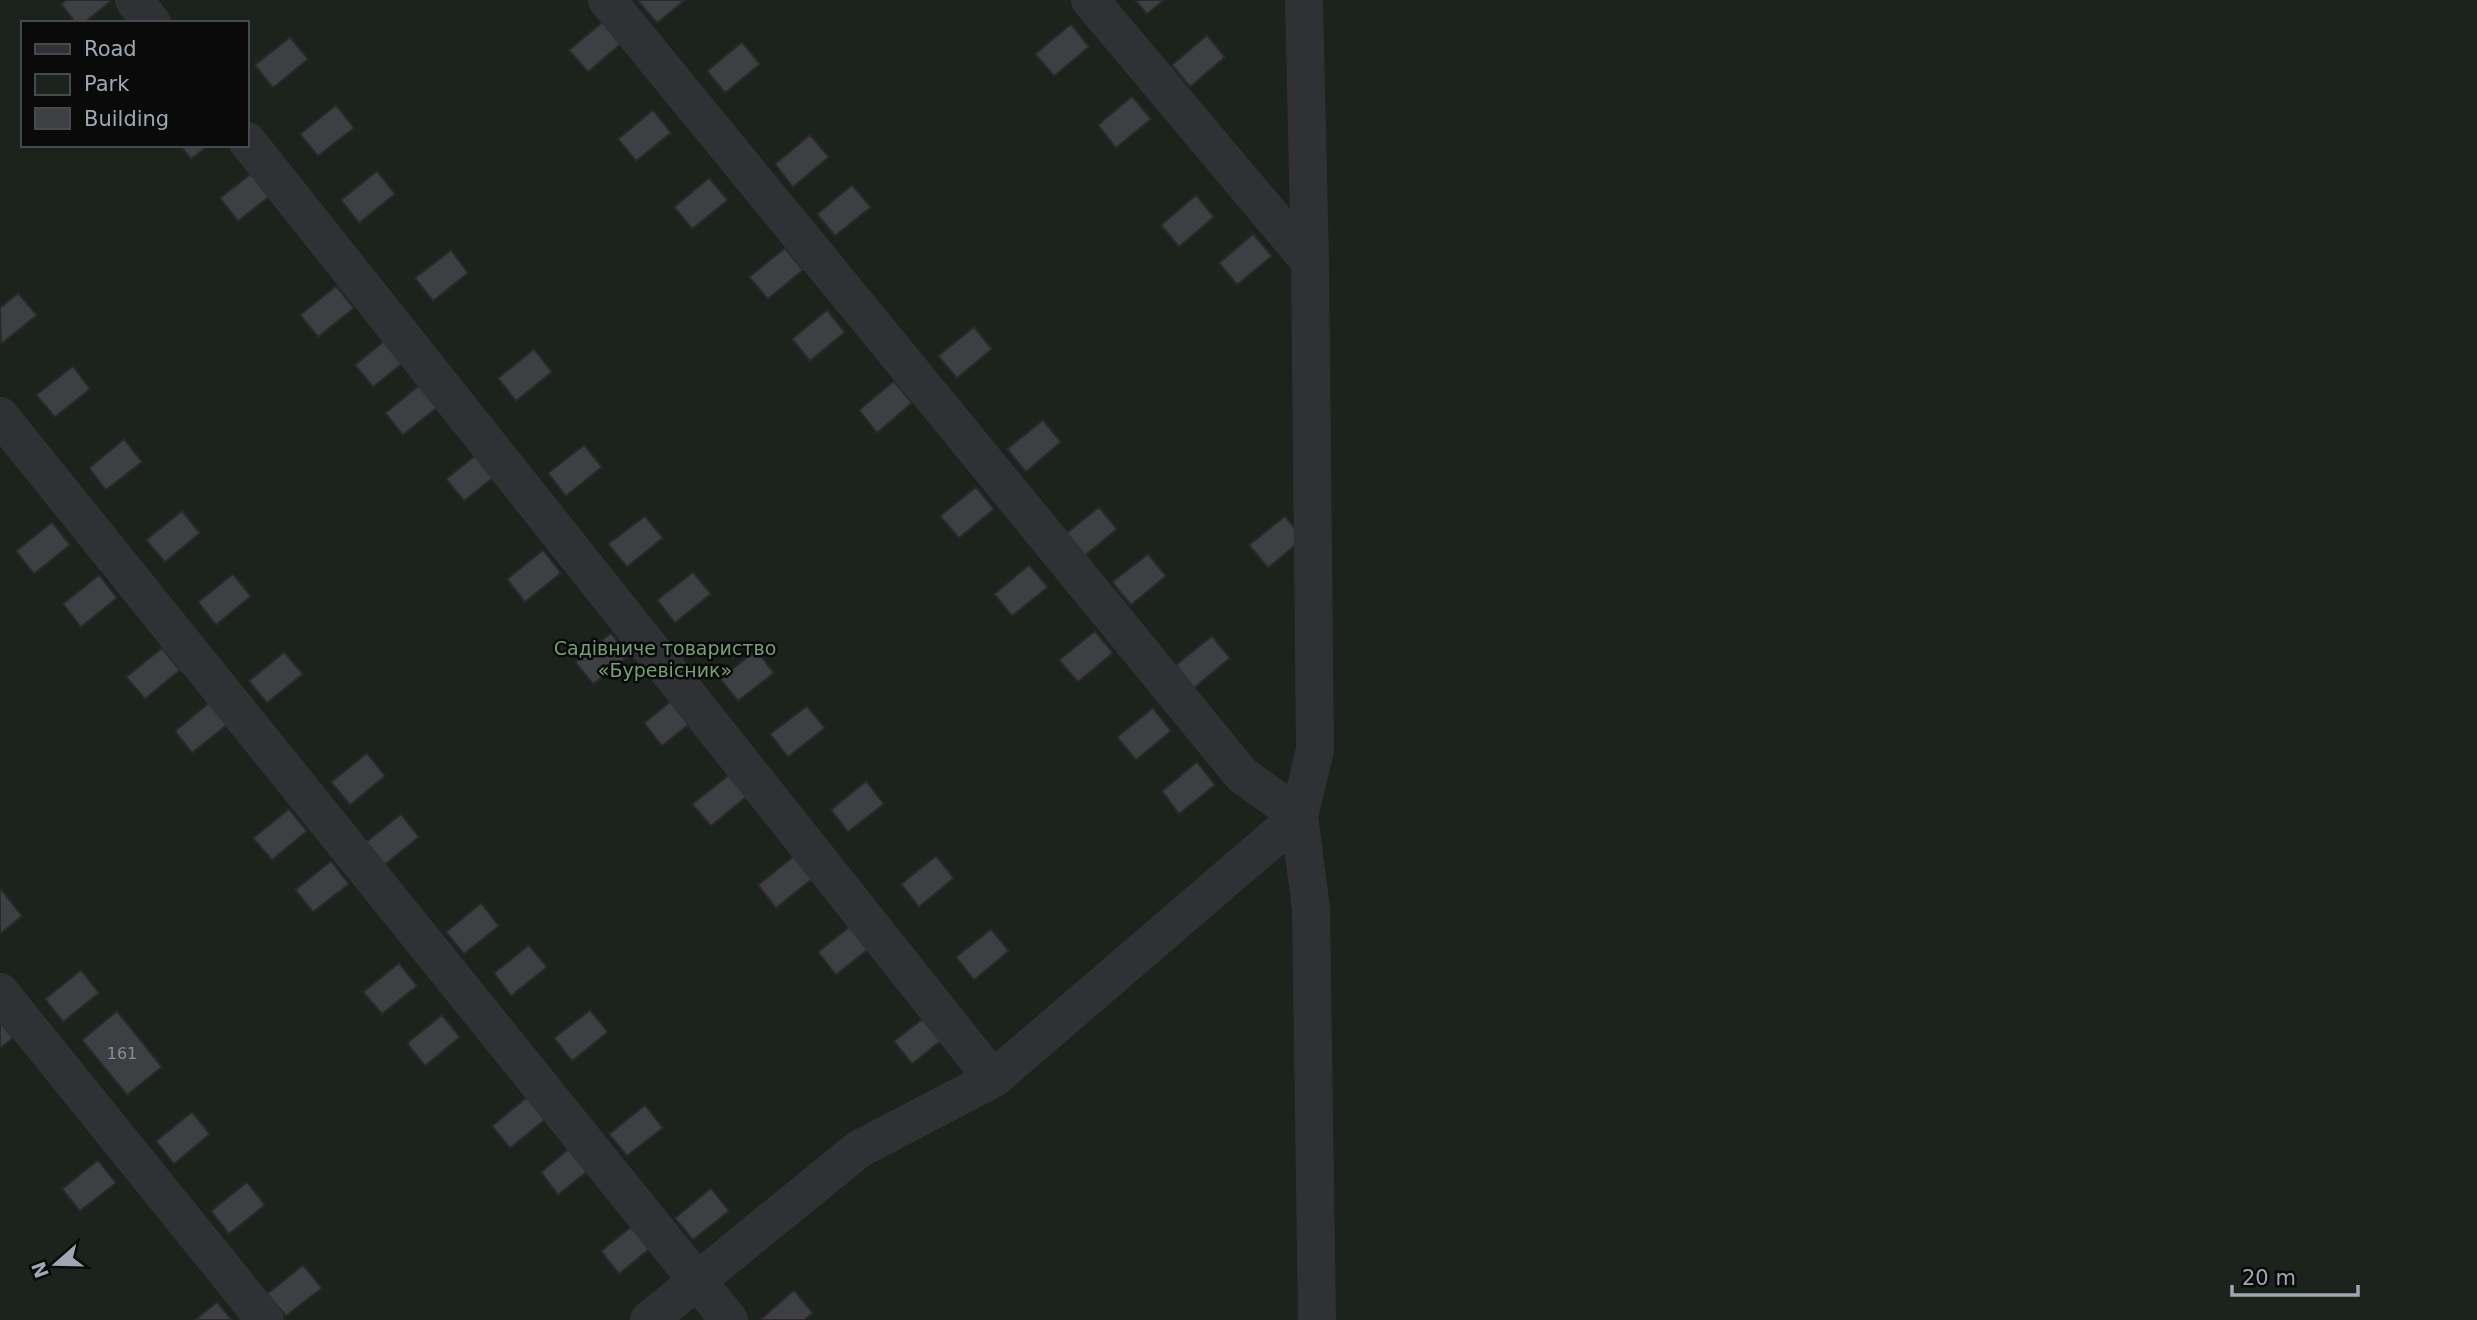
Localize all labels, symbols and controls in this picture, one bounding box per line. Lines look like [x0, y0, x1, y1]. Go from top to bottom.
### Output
legend [21, 21, 248, 147]
text: Road [84, 37, 137, 61]
text: Park [84, 72, 130, 96]
text: Building [84, 107, 169, 131]
park label: Садівниче товариство «Буревісник» [554, 637, 776, 681]
house number: 161 [107, 1044, 137, 1063]
north arrow [21, 1229, 91, 1299]
scale bar [2232, 1254, 2358, 1298]
text: N [27, 1259, 53, 1281]
text: 20 m [2242, 1266, 2296, 1290]

